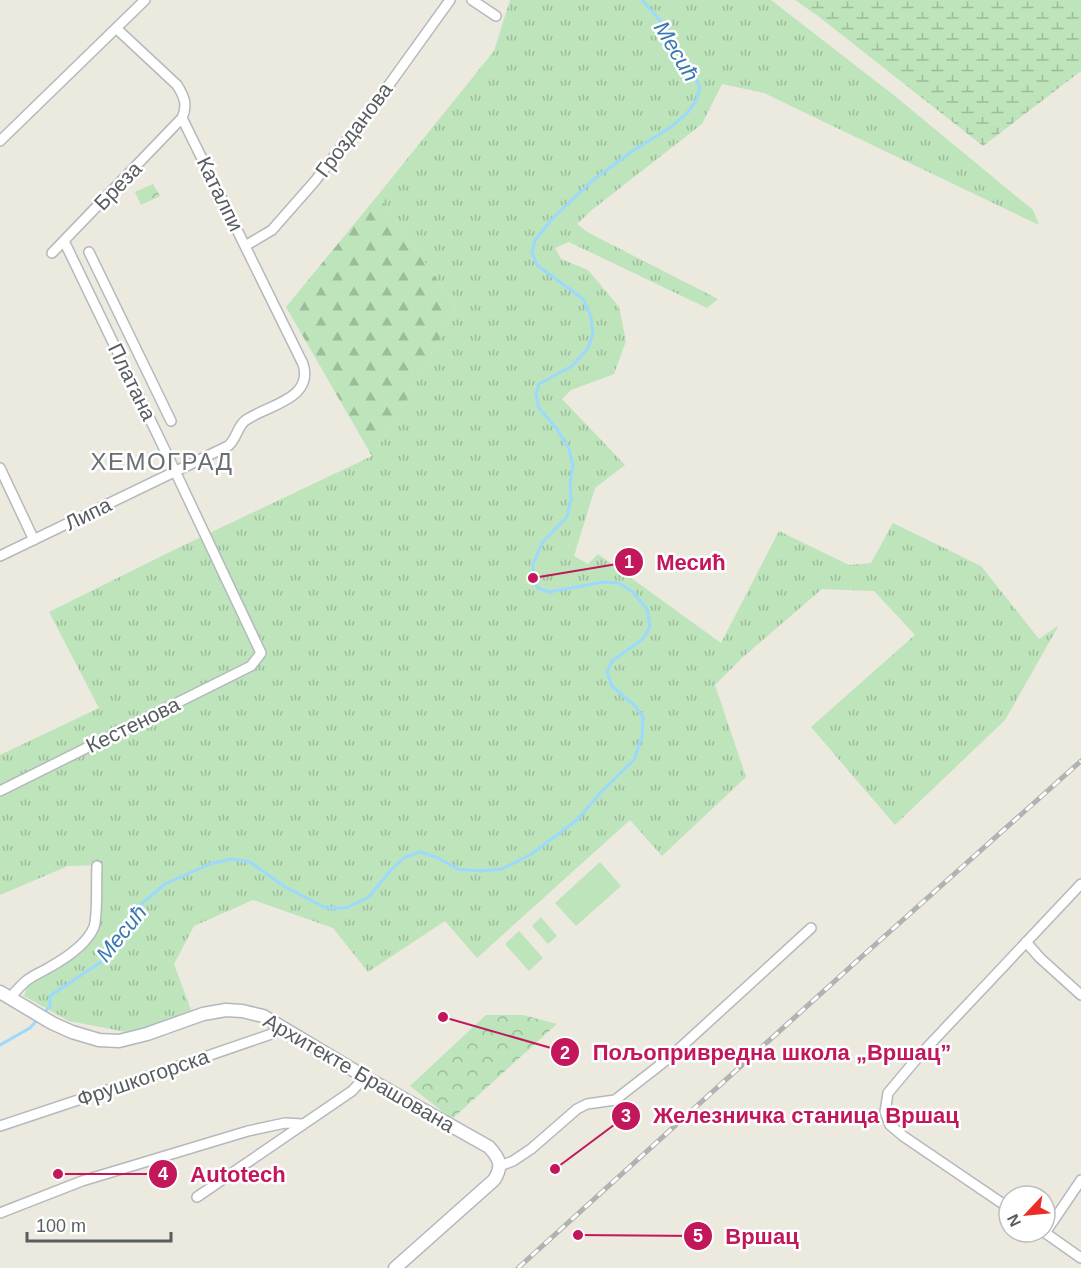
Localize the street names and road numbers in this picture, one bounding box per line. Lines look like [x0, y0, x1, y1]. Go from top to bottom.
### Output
street label: Грозданова [311, 78, 397, 181]
street label: Каталпи [193, 153, 248, 235]
street label: Бреза [89, 157, 146, 215]
street label: Платана [104, 339, 161, 424]
street label: Липа [61, 492, 115, 535]
street label: Кестенова [82, 692, 184, 757]
street label: Архитекте Брашована [260, 1008, 459, 1137]
street label: Фрушкогорска [74, 1044, 212, 1111]

